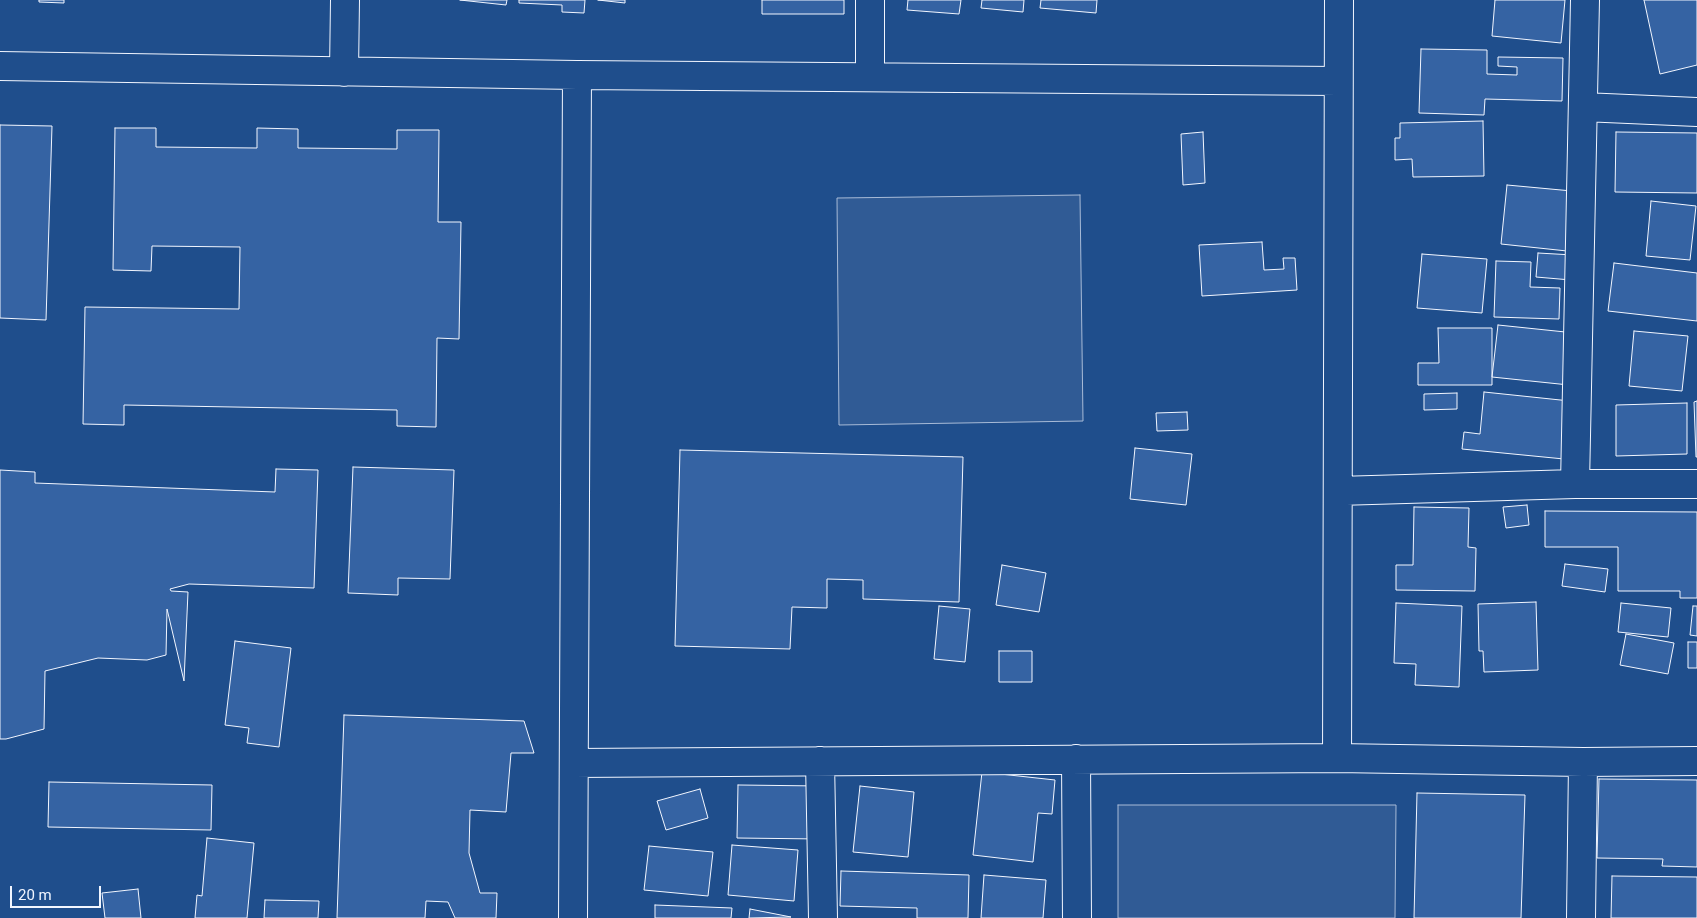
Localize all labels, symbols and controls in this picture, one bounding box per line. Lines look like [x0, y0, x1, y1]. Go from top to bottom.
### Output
scale bar [12, 876, 104, 908]
text: 20 m [18, 886, 52, 904]

